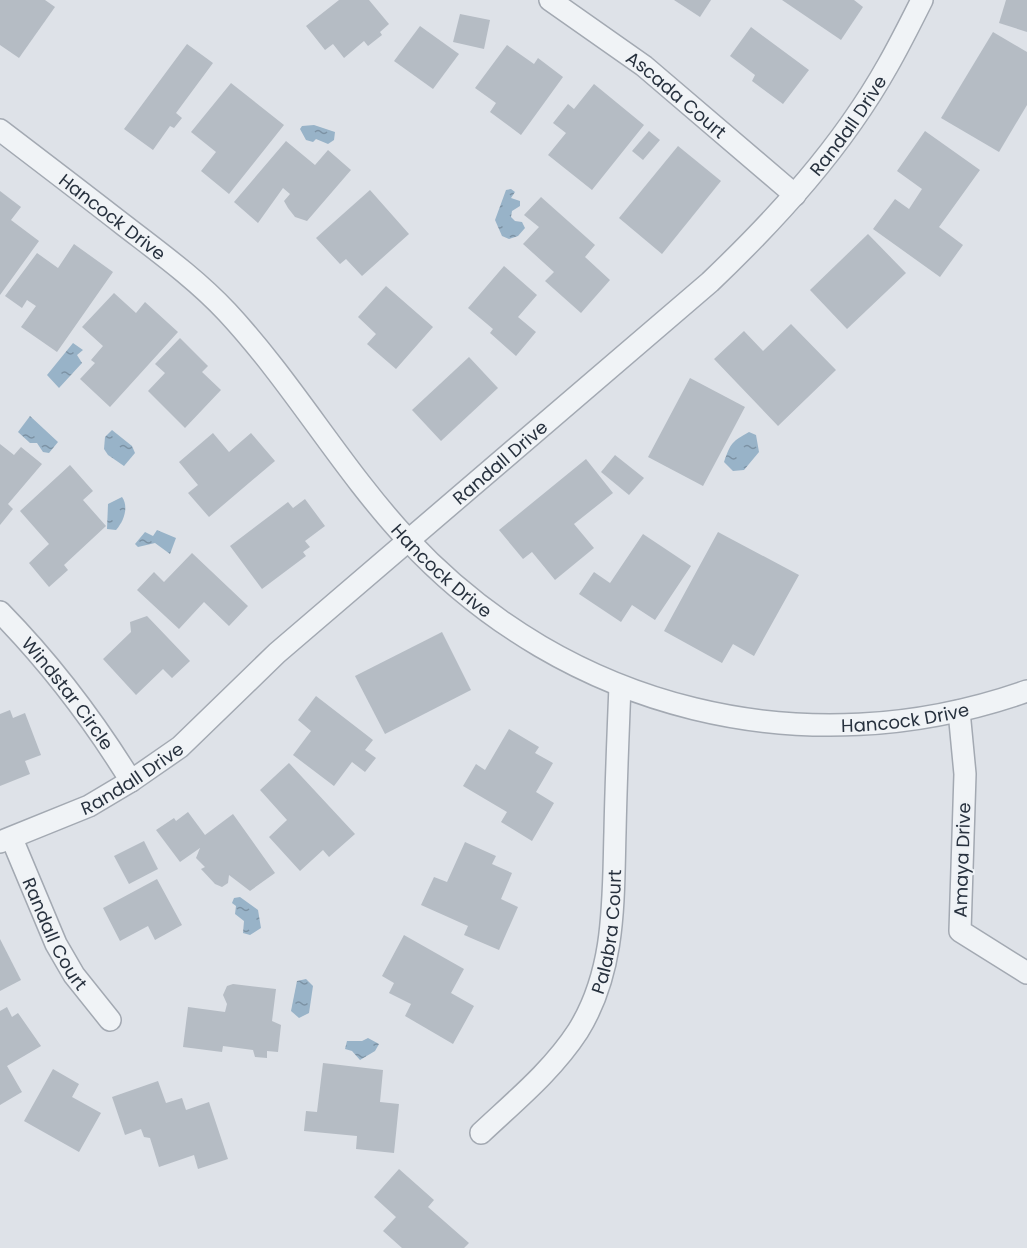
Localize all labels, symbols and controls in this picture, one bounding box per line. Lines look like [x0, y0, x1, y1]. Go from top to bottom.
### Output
street label: Ascada Court [621, 45, 732, 144]
street label: Randall Drive [803, 70, 892, 181]
street label: Hancock Drive [54, 167, 171, 266]
street label: Randall Drive [447, 414, 553, 510]
street label: Hancock Drive [386, 518, 498, 623]
street label: Windstar Circle [16, 631, 120, 755]
street label: Hancock Drive [841, 696, 971, 738]
street label: Randall Drive [77, 736, 188, 821]
street label: Amaya Drive [947, 802, 977, 918]
street label: Palabra Court [585, 869, 627, 997]
street label: Randall Court [17, 873, 94, 995]

